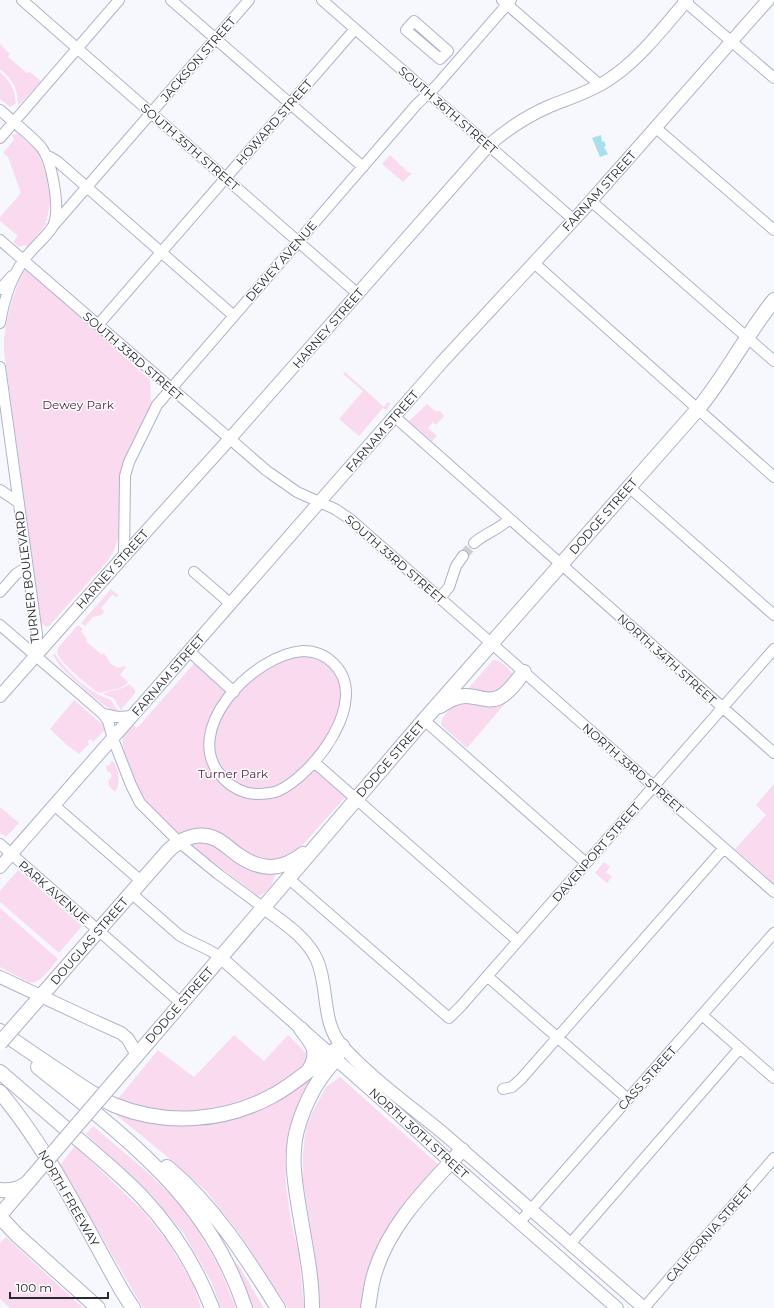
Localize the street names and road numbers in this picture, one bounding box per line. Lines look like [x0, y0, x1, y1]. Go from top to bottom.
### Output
street label: JACKSON STREET [156, 14, 239, 105]
street label: SOUTH 36TH STREET [395, 63, 501, 157]
street label: HOWARD STREET [233, 76, 315, 168]
street label: SOUTH 35TH STREET [138, 100, 242, 194]
street label: FARNAM STREET [559, 148, 639, 234]
street label: DEWEY AVENUE [242, 218, 320, 304]
street label: HARNEY STREET [289, 285, 367, 371]
street label: SOUTH 33RD STREET [80, 308, 186, 404]
street label: FARNAM STREET [342, 387, 422, 475]
street label: DODGE STREET [566, 475, 640, 557]
street label: TURNER BOULEVARD [11, 510, 43, 644]
street label: SOUTH 33RD STREET [342, 511, 448, 607]
street label: HARNEY STREET [73, 526, 152, 612]
street label: NORTH 34TH STREET [614, 611, 720, 707]
street label: FARNAM STREET [128, 631, 208, 719]
street label: DODGE STREET [353, 718, 427, 800]
street label: NORTH 33RD STREET [579, 720, 687, 816]
street label: DAVENPORT STREET [549, 799, 643, 905]
street label: PARK AVENUE [16, 857, 92, 927]
street label: DOUGLAS STREET [47, 894, 131, 988]
street label: DODGE STREET [142, 964, 216, 1046]
street label: CASS STREET [614, 1043, 680, 1113]
street label: NORTH 30TH STREET [366, 1085, 472, 1182]
street label: NORTH FREEWAY [35, 1147, 103, 1249]
street label: CALIFORNIA STREET [662, 1181, 756, 1285]

